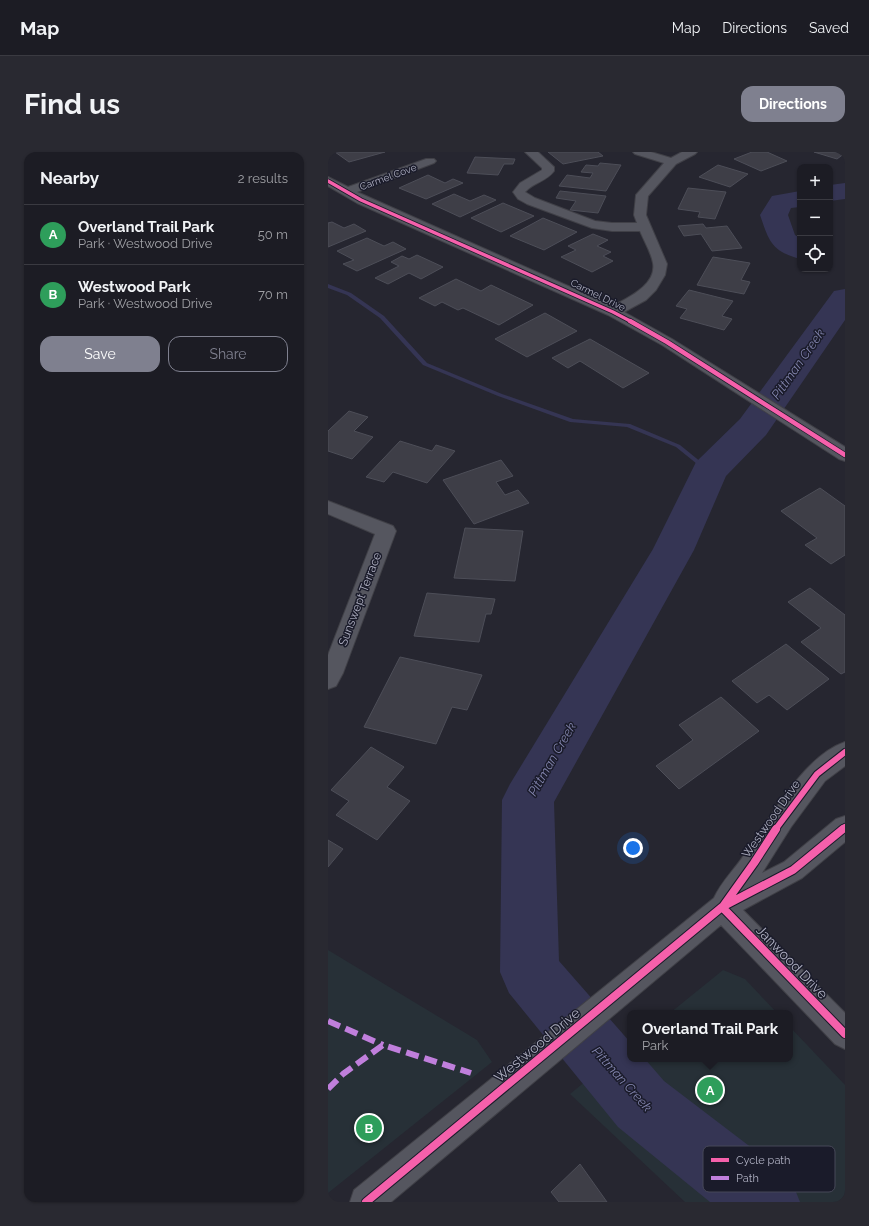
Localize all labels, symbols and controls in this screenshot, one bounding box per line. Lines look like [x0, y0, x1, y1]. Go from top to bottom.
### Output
text: Map [20, 17, 59, 39]
text: Map [672, 20, 700, 36]
text: Directions [722, 20, 787, 36]
text: Saved [809, 20, 849, 36]
button: Directions [741, 86, 845, 122]
text: Find us [24, 88, 120, 121]
street label: Carmel Cove [358, 162, 418, 192]
map controls [797, 164, 833, 272]
button: + [797, 164, 833, 200]
text: Nearby [40, 168, 99, 188]
text: 2 results [238, 171, 288, 186]
button: − [797, 200, 833, 236]
text: Overland Trail Park [78, 218, 214, 236]
text: A [49, 227, 57, 242]
text: 50 m [258, 227, 288, 242]
text: Park · Westwood Drive [78, 236, 212, 251]
button: locate [797, 236, 833, 272]
street label: Carmel Drive [569, 277, 627, 313]
text: Westwood Park [78, 278, 191, 296]
text: B [49, 287, 57, 302]
text: 70 m [258, 287, 288, 302]
text: Park · Westwood Drive [78, 296, 212, 311]
water label: Pittman Creek [768, 326, 828, 402]
button: Save [40, 336, 160, 372]
button: Share [168, 336, 288, 372]
street label: Sunswept Terrace [336, 550, 384, 648]
water label: Pittman Creek [525, 720, 579, 798]
street label: Westwood Drive [739, 777, 803, 861]
your location [623, 838, 643, 858]
street label: Janwood Drive [753, 922, 831, 1002]
street label: Westwood Drive [491, 1005, 583, 1085]
popup [627, 1010, 793, 1062]
text: Overland Trail Park [642, 1020, 778, 1038]
text: Park [642, 1038, 669, 1053]
water label: Pittman Creek [589, 1043, 655, 1115]
pin: A [697, 1075, 723, 1105]
pin: B [356, 1113, 382, 1143]
legend [703, 1146, 835, 1192]
text: Cycle path [736, 1154, 790, 1167]
text: Path [736, 1172, 759, 1185]

